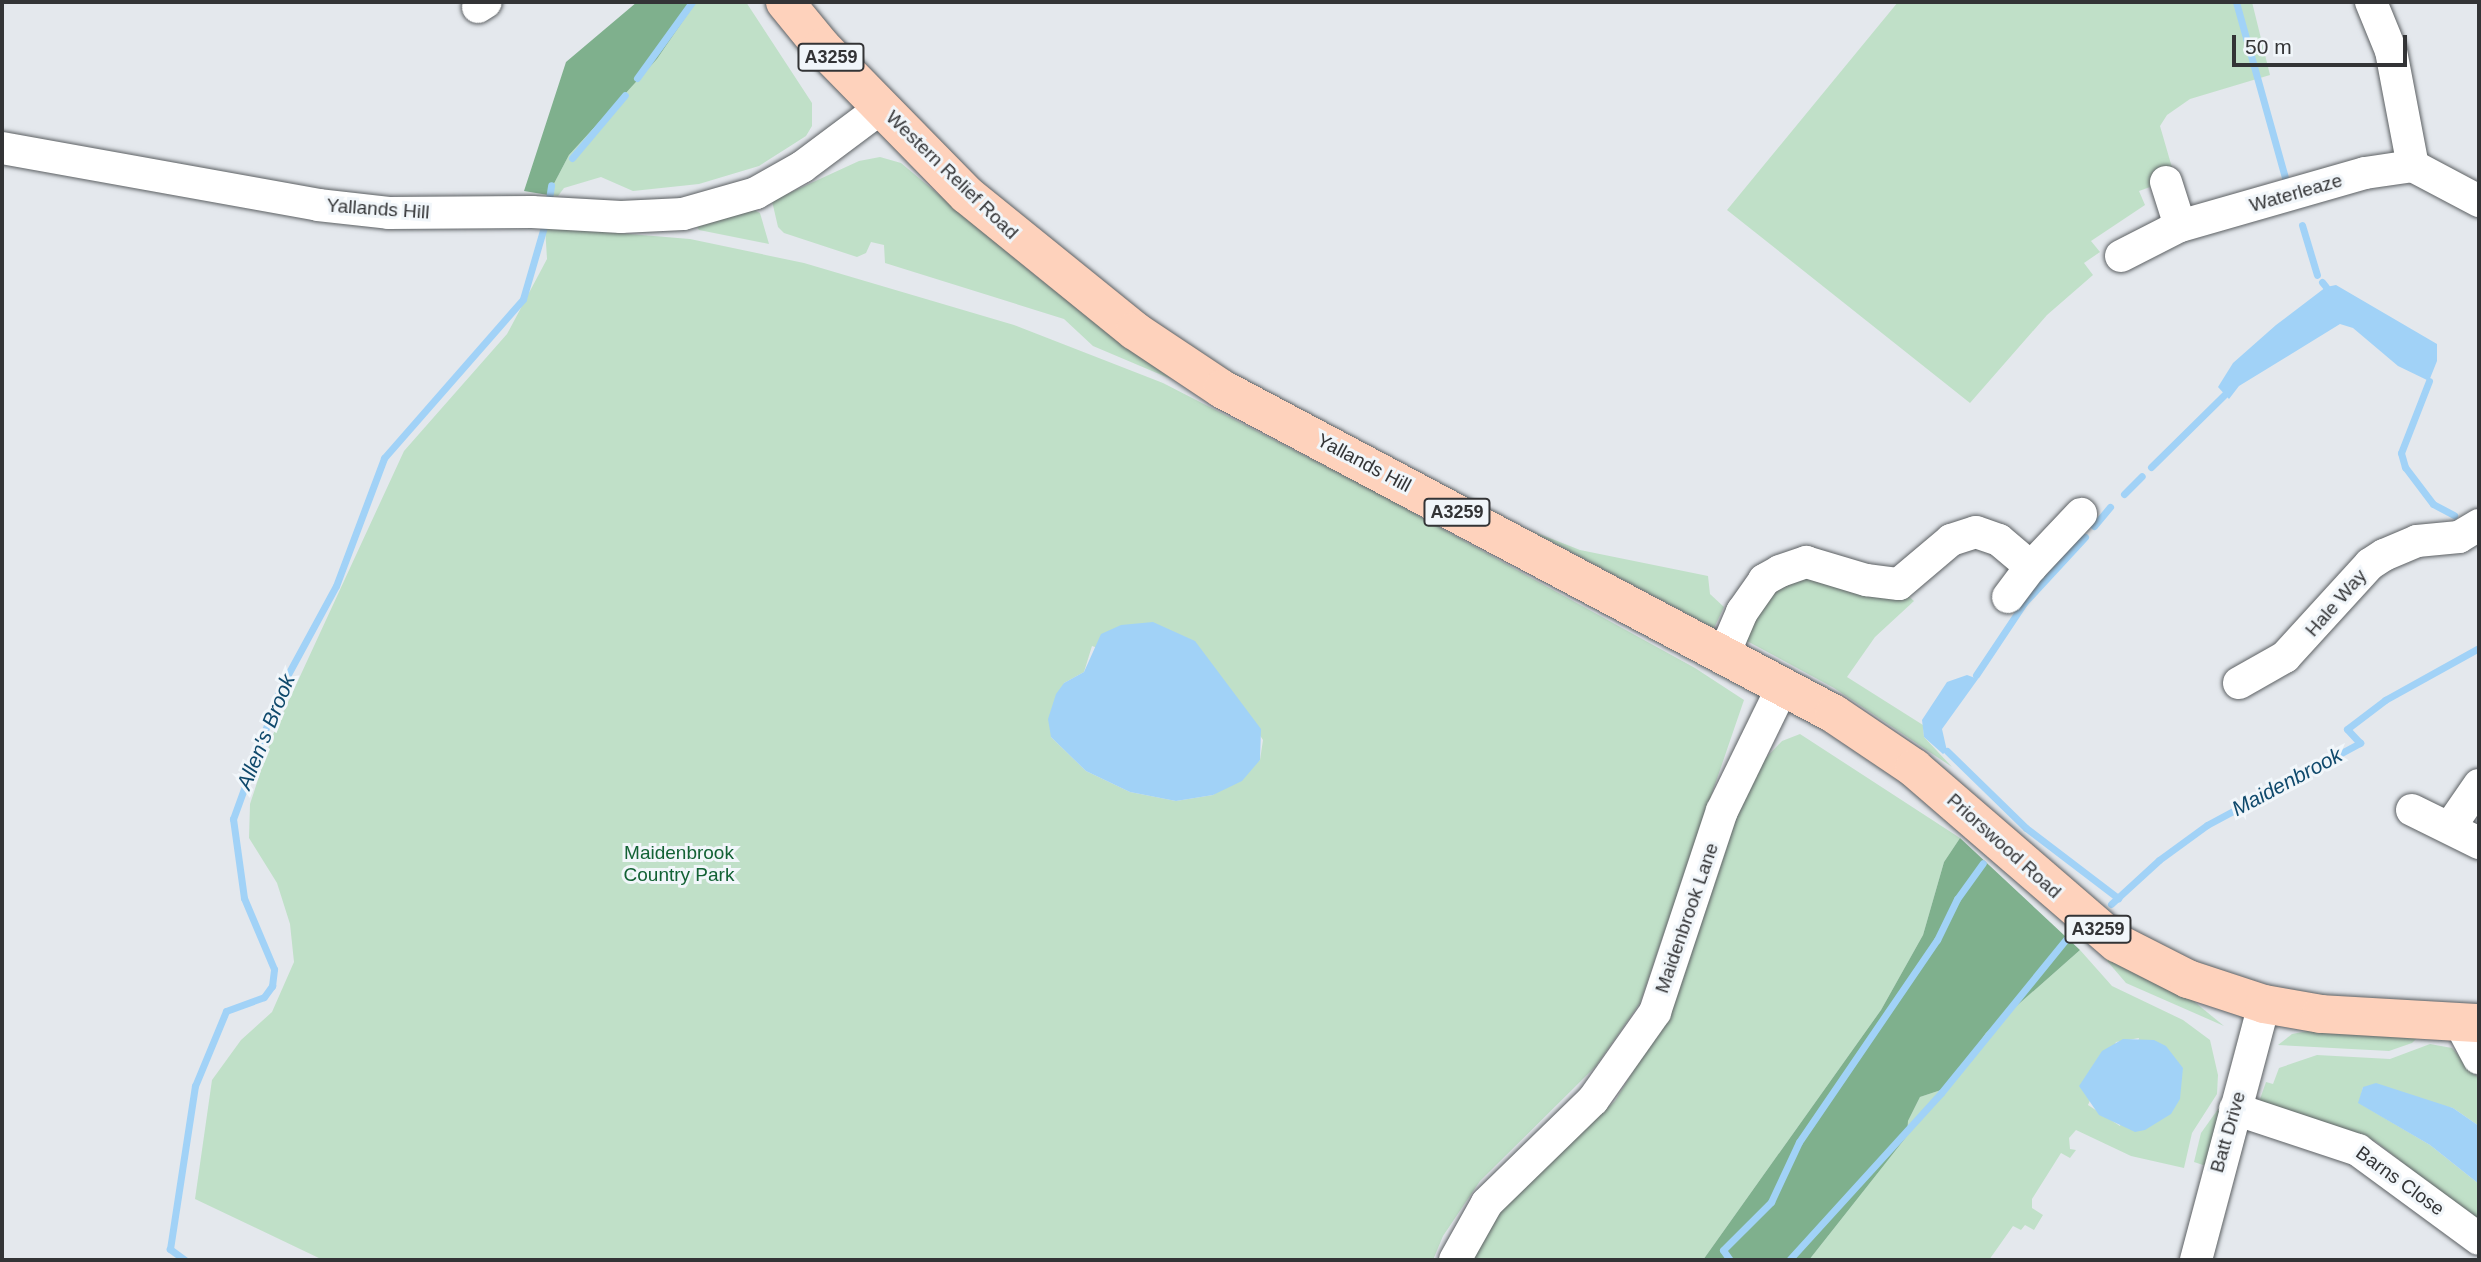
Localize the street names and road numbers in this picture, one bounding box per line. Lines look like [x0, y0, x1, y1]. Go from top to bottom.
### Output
road number: A3259 [796, 42, 866, 72]
street label: Western Relief Road [881, 106, 1023, 244]
street label: Waterleaze [2247, 169, 2345, 217]
street label: Yallands Hill [326, 194, 430, 224]
street label: Yallands Hill [1313, 429, 1415, 497]
road number: A3259 [1422, 498, 1492, 526]
street label: Hale Way [2301, 565, 2371, 641]
street label: Priorswood Road [1942, 789, 2066, 903]
street label: Maidenbrook Lane [1651, 840, 1723, 996]
road number: A3259 [2063, 914, 2133, 944]
street label: Batt Drive [2206, 1089, 2250, 1175]
street label: Barns Close [2351, 1141, 2449, 1221]

